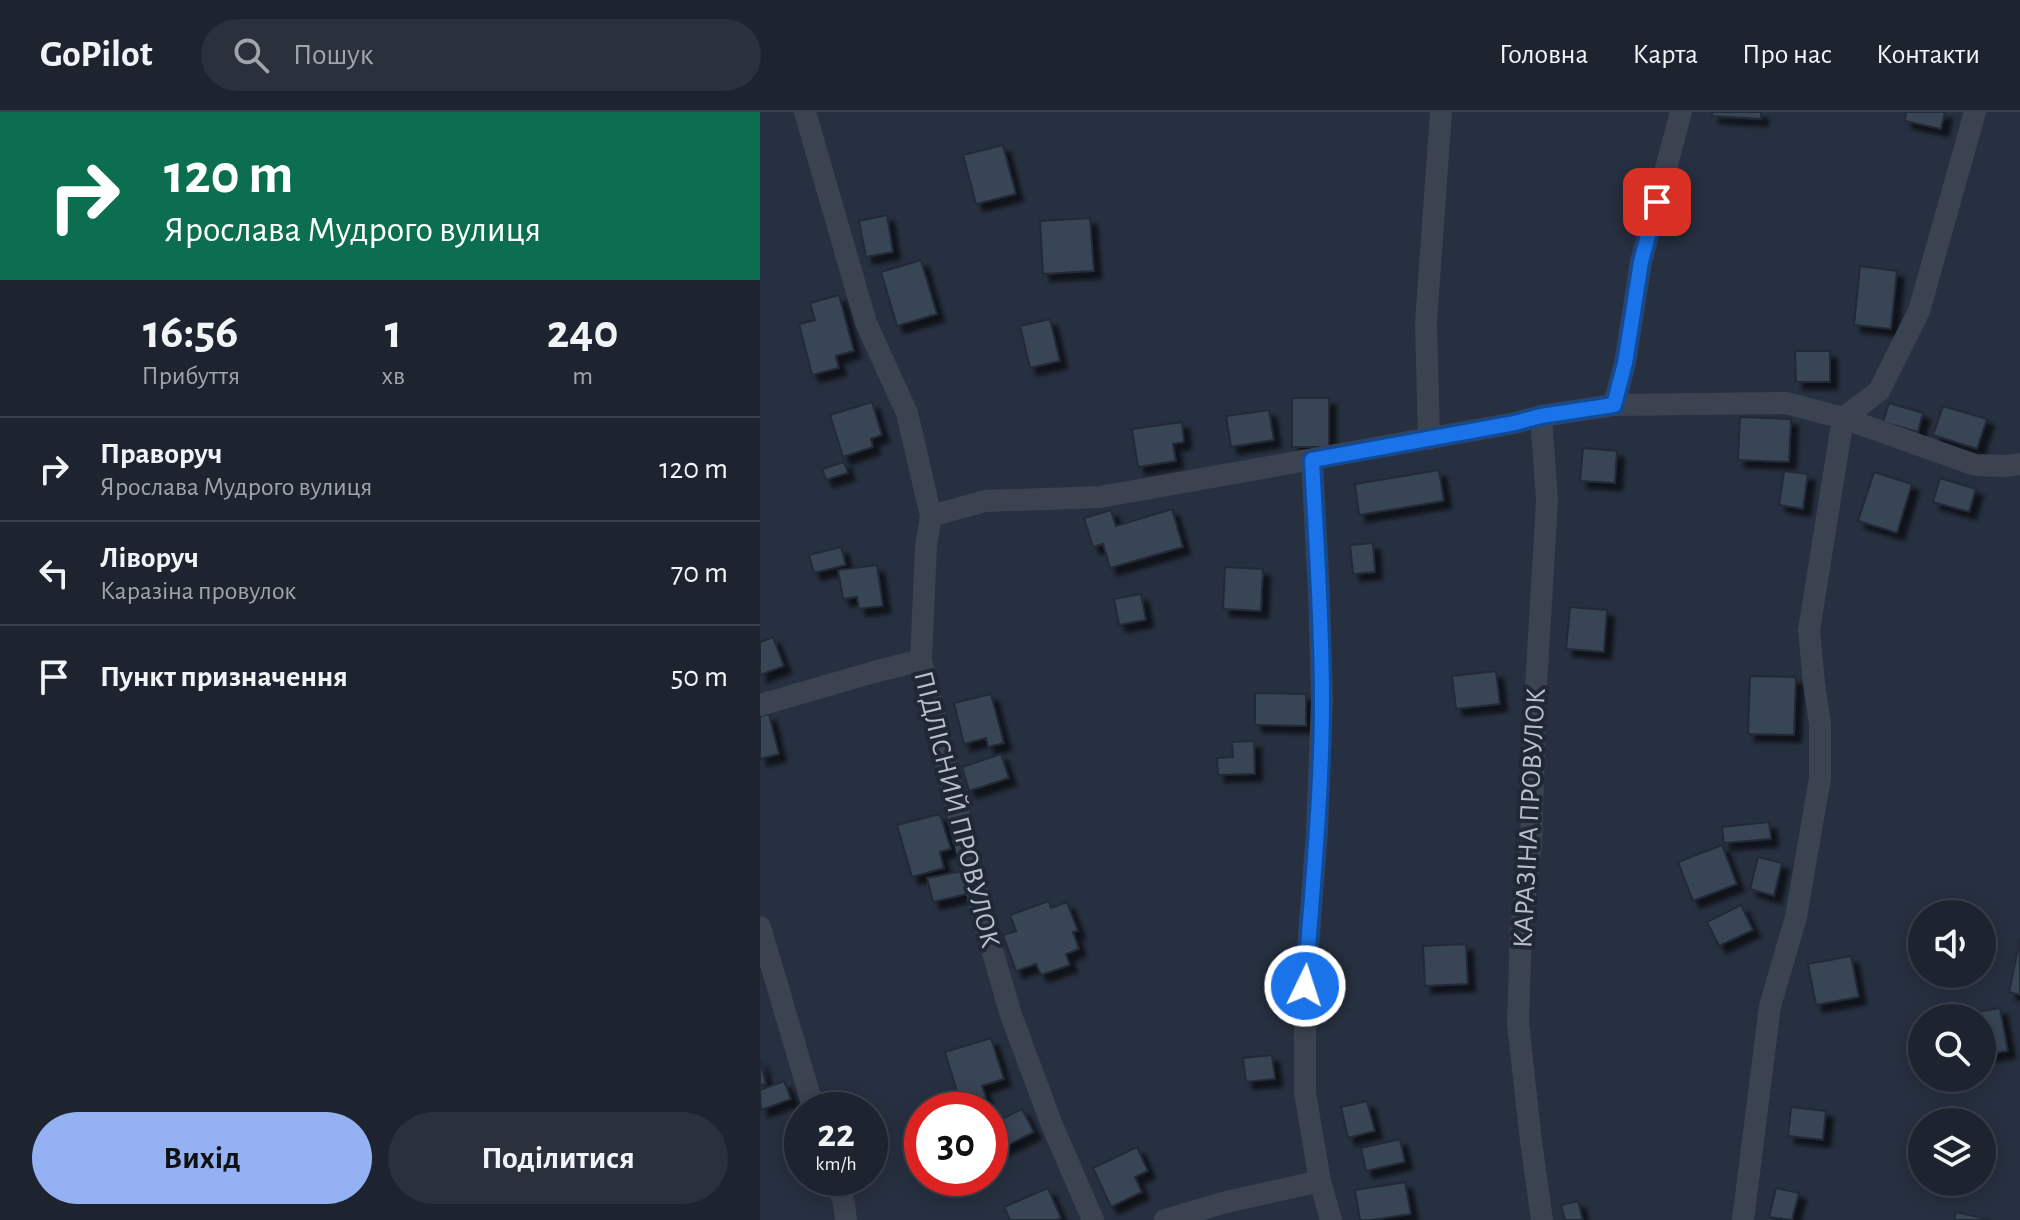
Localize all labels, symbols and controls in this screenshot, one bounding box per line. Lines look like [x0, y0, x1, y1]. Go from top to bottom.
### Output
search box [201, 19, 761, 91]
icon: search [229, 33, 273, 77]
text: GoPilot [40, 36, 153, 74]
text: Пошук [293, 40, 374, 70]
text: Головна [1499, 41, 1588, 69]
text: Карта [1632, 41, 1698, 69]
text: Про нас [1742, 41, 1832, 69]
text: Контакти [1876, 41, 1980, 69]
icon: right [32, 144, 136, 248]
text: 120 m [164, 147, 293, 203]
pin [1623, 168, 1691, 236]
icon: arrive [1635, 180, 1679, 224]
text: Ярослава Мудрого вулиця [164, 212, 541, 248]
text: 16:56 [143, 309, 238, 357]
text: 1 [385, 309, 402, 357]
text: 240 [547, 309, 618, 357]
text: Прибуття [142, 363, 240, 389]
text: хв [382, 363, 405, 389]
text: m [572, 363, 593, 389]
text: Праворуч [100, 439, 222, 469]
icon: right [32, 447, 76, 491]
text: 120 m [659, 454, 728, 484]
text: Ярослава Мудрого вулиця [100, 474, 372, 500]
text: Ліворуч [100, 543, 199, 573]
icon: left [32, 551, 76, 595]
text: 70 m [671, 558, 728, 588]
text: Каразіна провулок [100, 578, 296, 604]
icon: arrive [32, 655, 76, 699]
text: Пункт призначення [100, 662, 348, 692]
text: 50 m [671, 662, 728, 692]
street label: ПІДЛІСНИЙ ПРОВУЛОК [908, 668, 1005, 951]
street label: КАРАЗІНА ПРОВУЛОК [1509, 687, 1551, 949]
map controls [1908, 900, 1996, 1196]
button: sound [1908, 900, 1996, 988]
position arrow [1263, 944, 1347, 1028]
button: search [1908, 1004, 1996, 1092]
speed limit sign: 30 [904, 1092, 1008, 1196]
button: layers [1908, 1108, 1996, 1196]
button: Вихід [32, 1112, 372, 1204]
button: Поділитися [388, 1112, 728, 1204]
text: 22 [817, 1114, 855, 1154]
text: km/h [815, 1154, 857, 1174]

